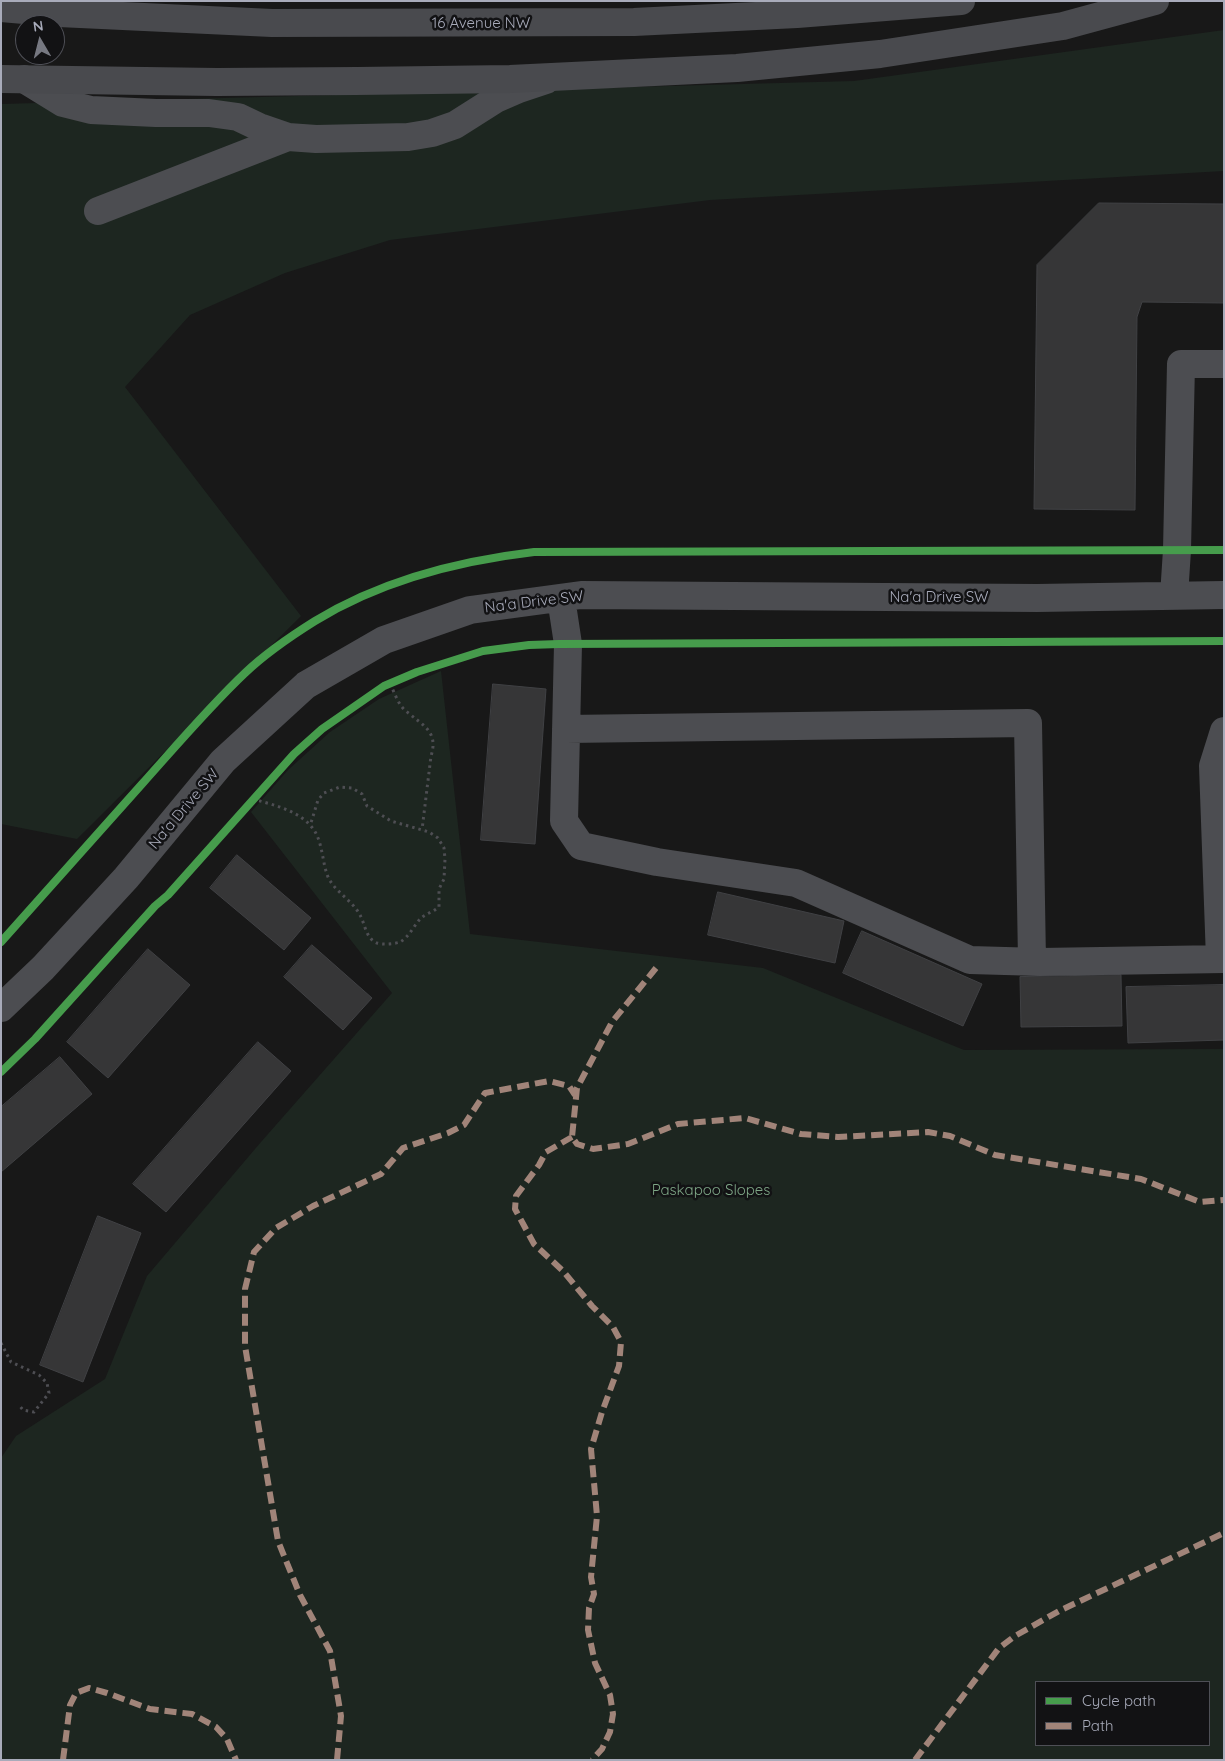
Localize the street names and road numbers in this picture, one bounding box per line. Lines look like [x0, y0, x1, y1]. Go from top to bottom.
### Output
street label: 16 Avenue NW [432, 14, 530, 32]
street label: Na'a Drive SW [484, 587, 584, 617]
street label: Na'a Drive SW [889, 588, 989, 606]
street label: Na'a Drive SW [145, 765, 223, 853]

